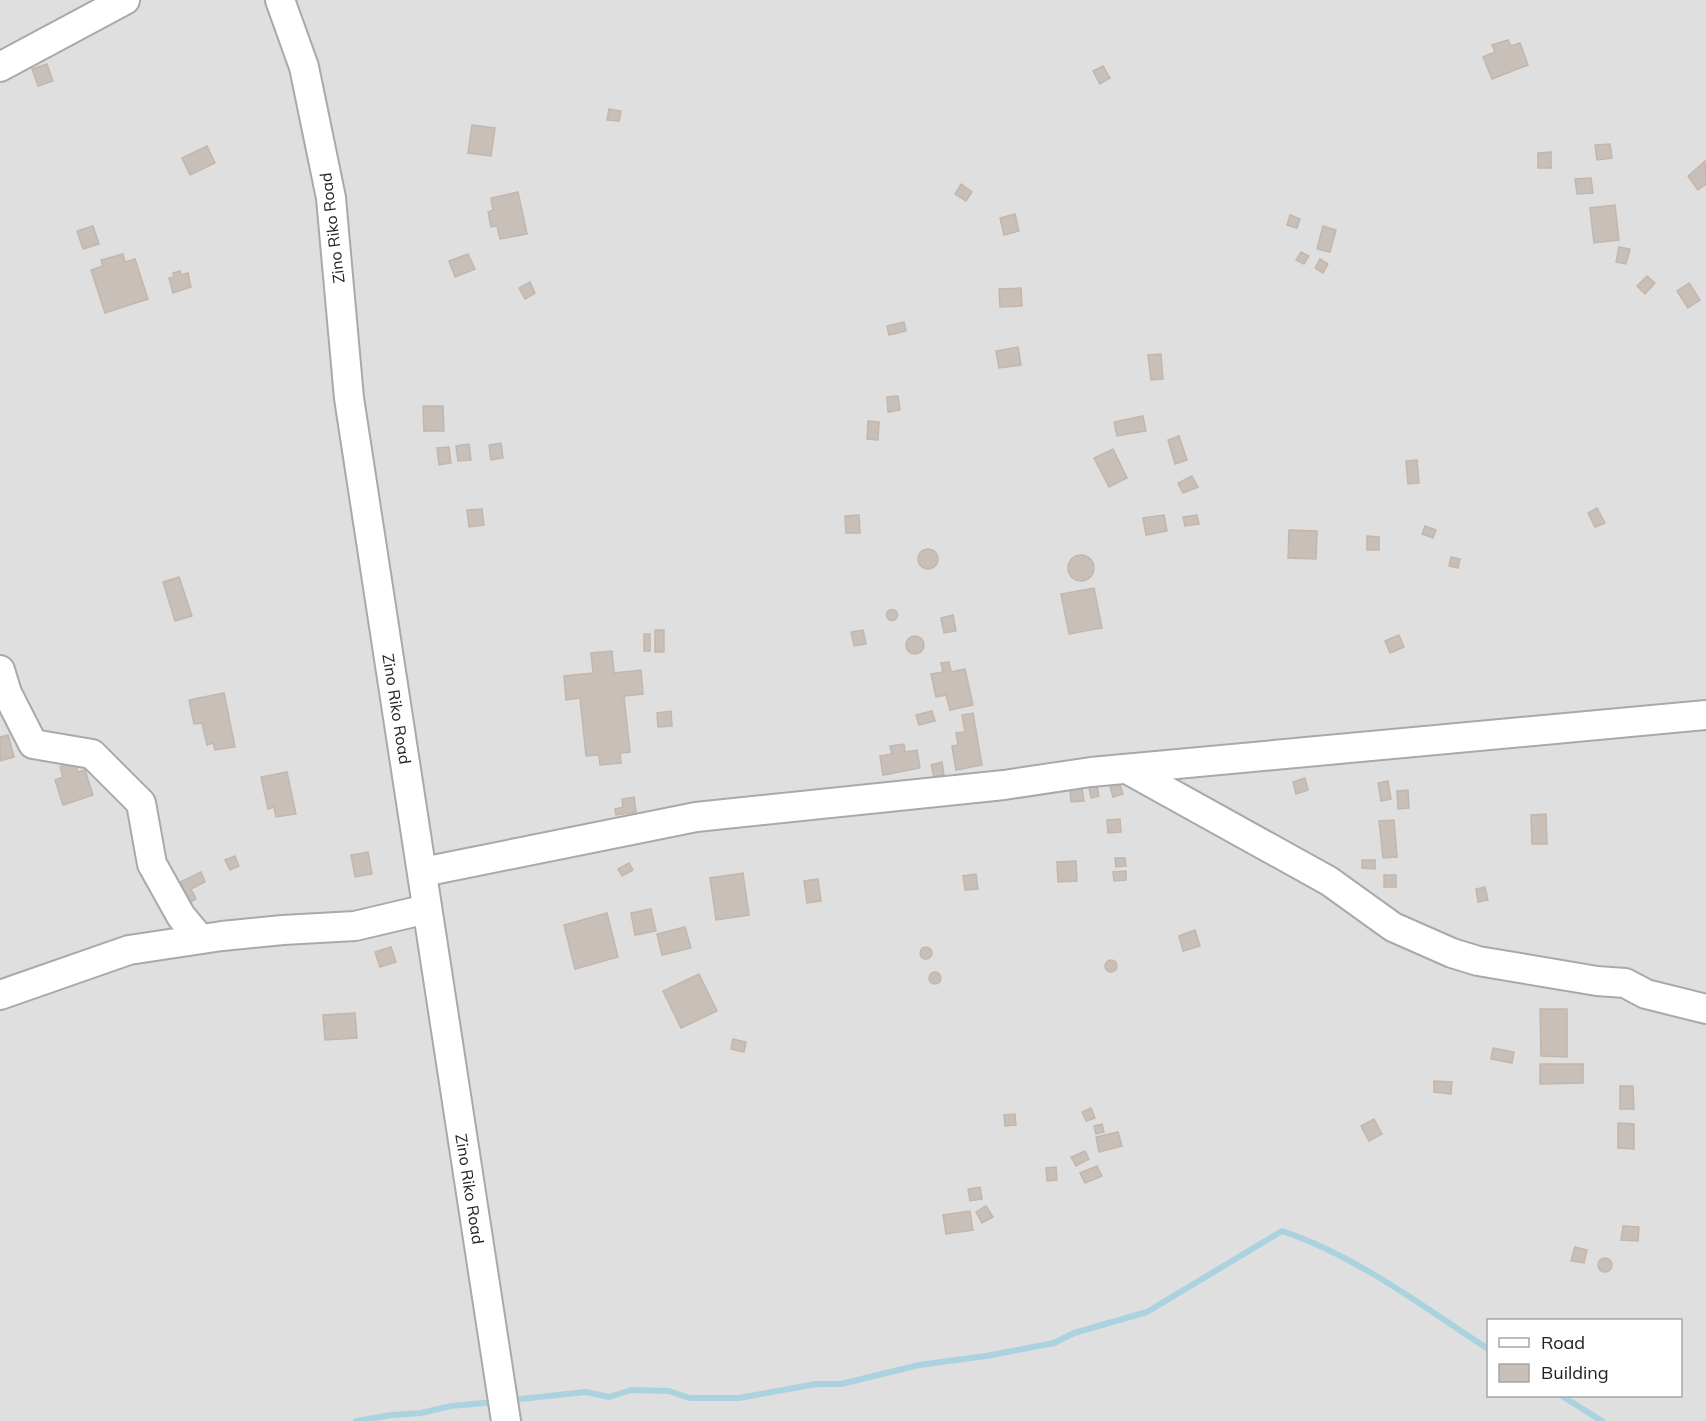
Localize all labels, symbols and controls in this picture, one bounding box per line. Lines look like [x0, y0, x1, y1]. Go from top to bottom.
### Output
street label: Zino Riko Road [315, 171, 349, 285]
street label: Zino Riko Road [378, 652, 416, 766]
street label: Zino Riko Road [451, 1132, 489, 1246]
legend [1487, 1319, 1682, 1397]
text: Road [1541, 1331, 1585, 1354]
text: Building [1541, 1361, 1609, 1384]

